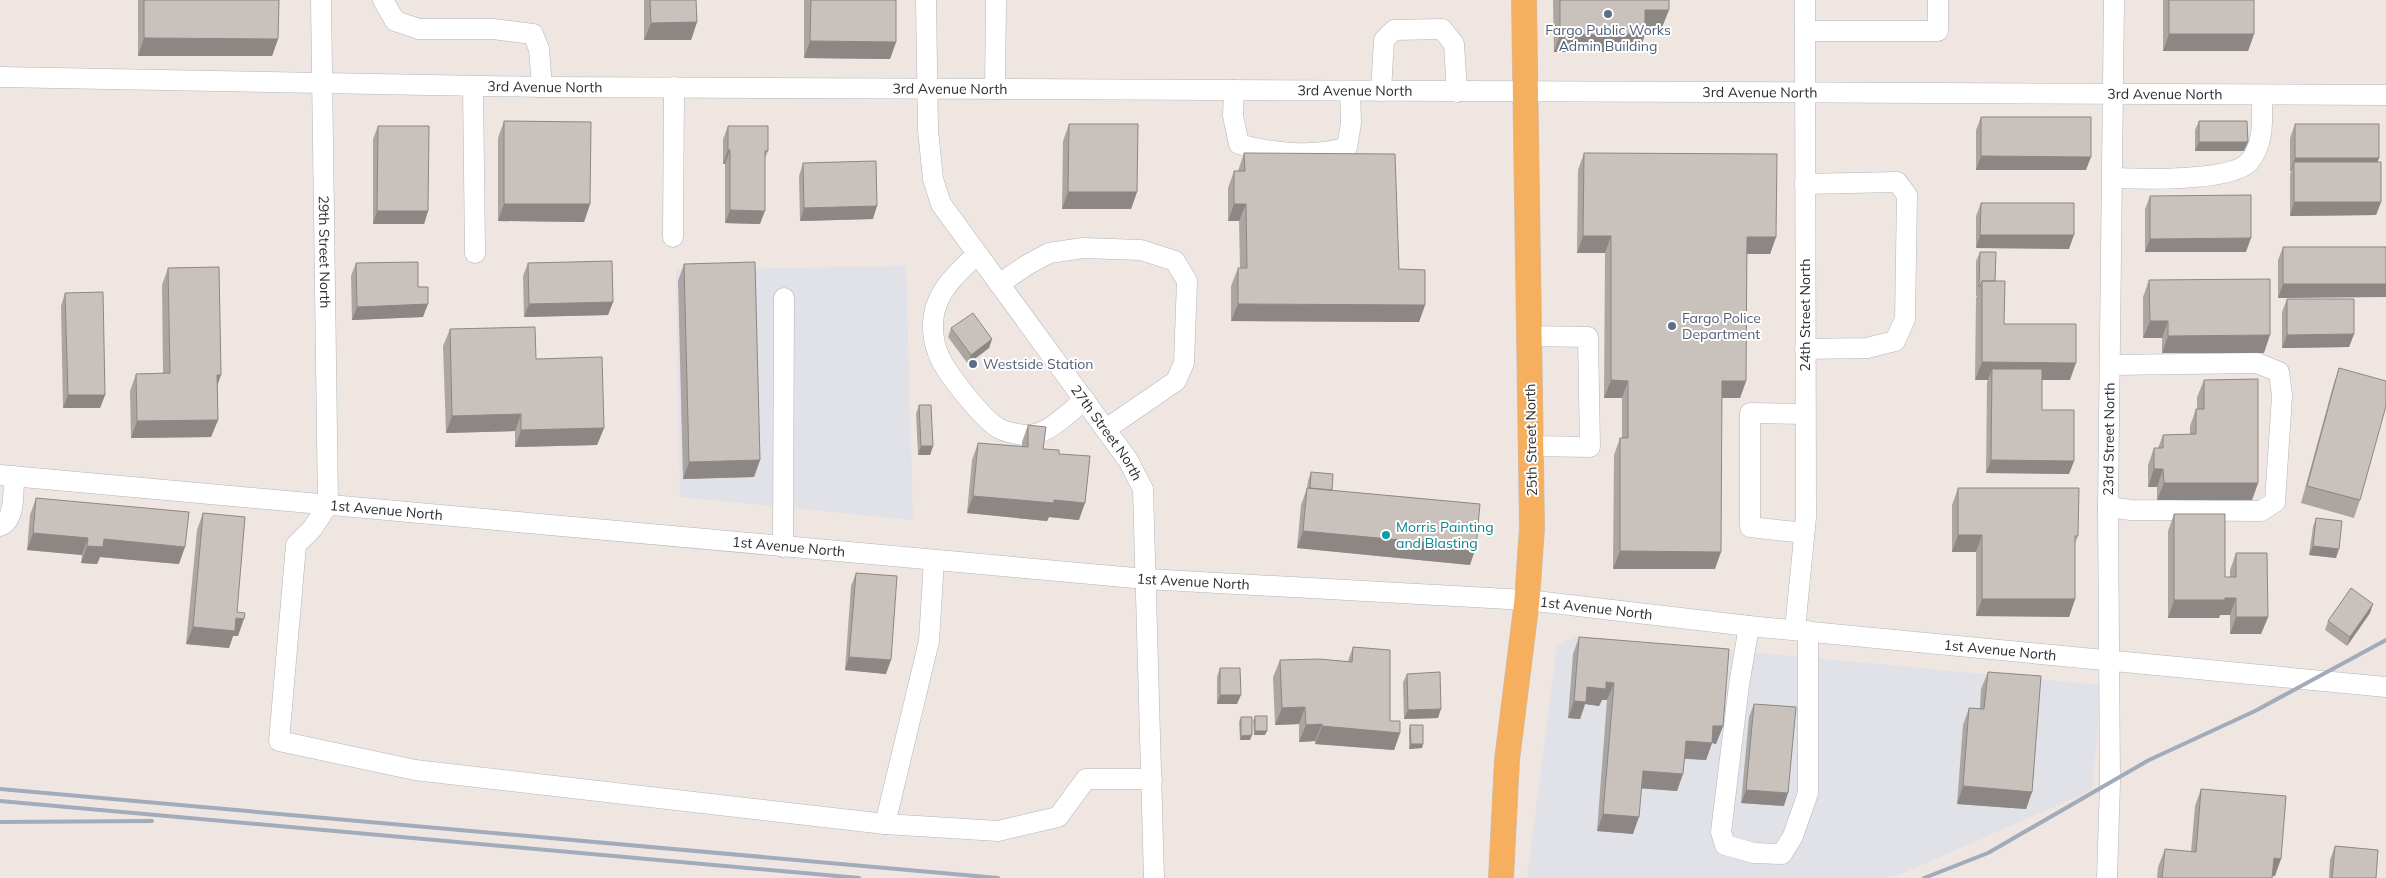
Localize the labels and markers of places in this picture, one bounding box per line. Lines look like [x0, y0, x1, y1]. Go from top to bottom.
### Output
marker: Fargo Public Works Admin Building [1602, 8, 1614, 20]
place label: Fargo Public Works Admin Building [1545, 21, 1671, 55]
place label: Fargo Police Department [1682, 309, 1761, 343]
marker: Fargo Police Department [1666, 320, 1678, 332]
place label: Westside Station [983, 355, 1094, 373]
marker: Westside Station [967, 358, 979, 370]
place label: Morris Painting and Blasting [1396, 518, 1494, 552]
marker: Morris Painting and Blasting [1380, 529, 1392, 541]

